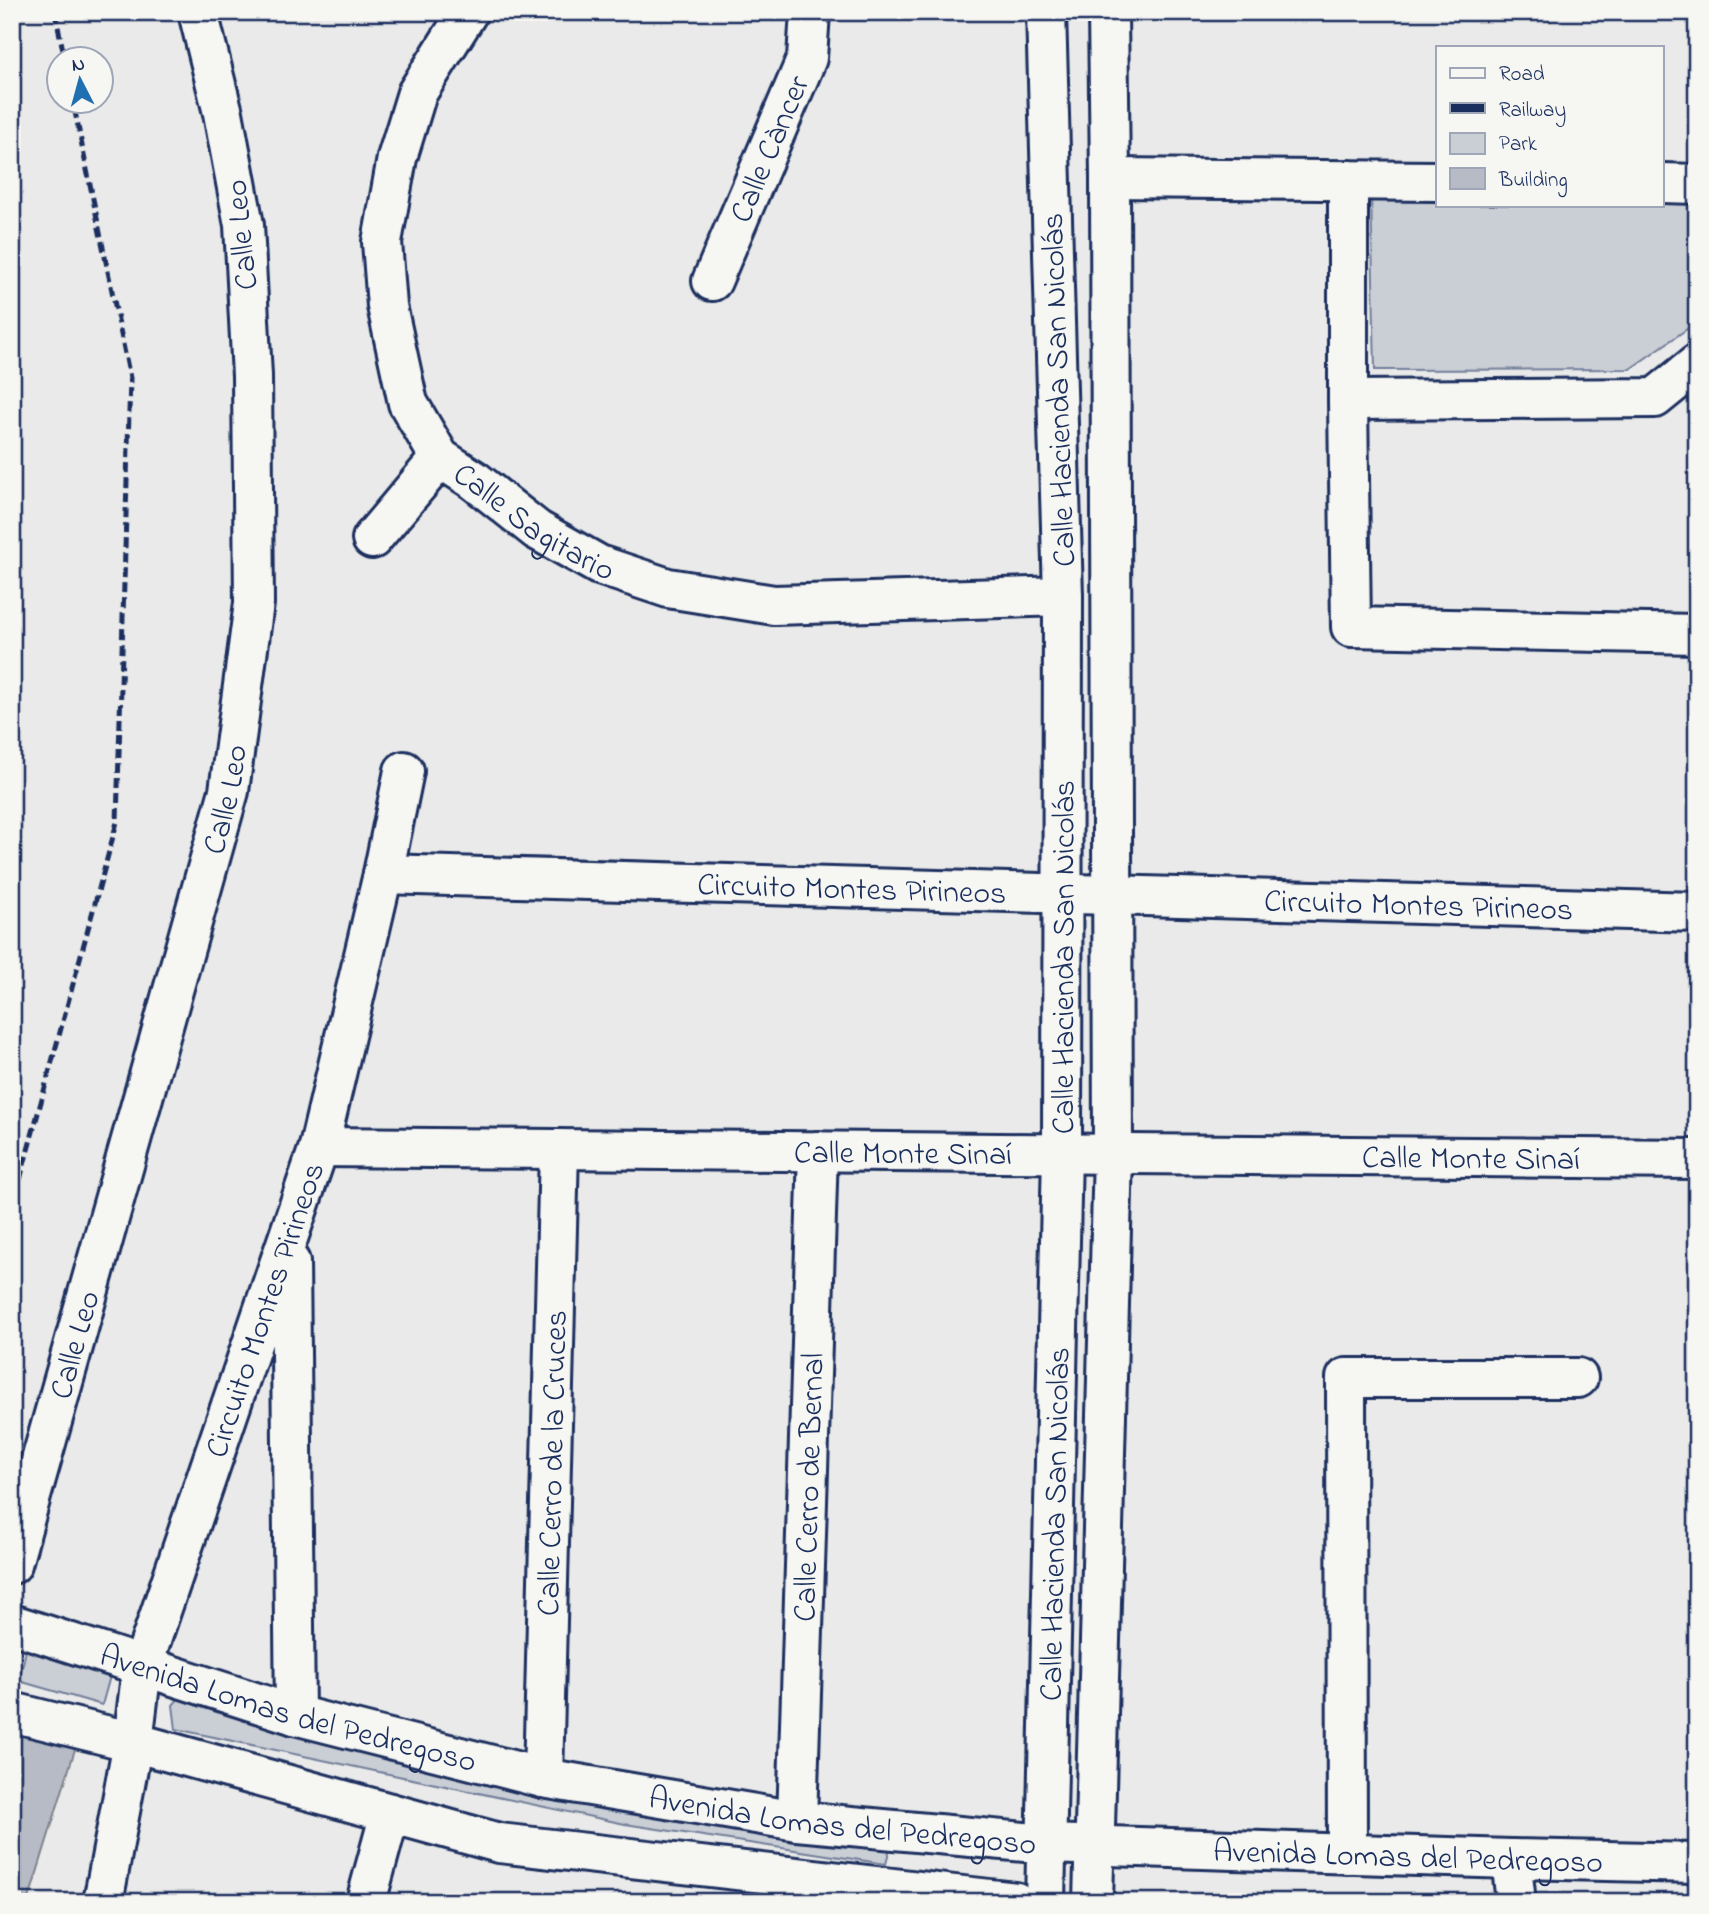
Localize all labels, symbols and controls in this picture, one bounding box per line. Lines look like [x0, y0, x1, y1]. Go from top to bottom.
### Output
north arrow [46, 46, 116, 116]
legend [1436, 46, 1664, 206]
text: N [71, 51, 86, 80]
text: Road [1499, 60, 1545, 90]
street label: Calle Càncer [719, 69, 824, 231]
text: Railway [1499, 96, 1566, 128]
text: Park [1499, 130, 1538, 160]
text: Building [1498, 166, 1568, 198]
street label: Calle Leo [214, 177, 273, 292]
street label: Calle Hacienda San Nicolás [1031, 212, 1090, 568]
street label: Calle Sagitario [443, 452, 619, 595]
street label: Calle Leo [192, 742, 262, 860]
street label: Calle Hacienda San Nicolás [1042, 780, 1090, 1134]
street label: Circuito Montes Pirineos [696, 863, 1007, 919]
street label: Circuito Montes Pirineos [1263, 879, 1574, 935]
street label: Calle Monte Sinaí [794, 1131, 1012, 1180]
street label: Calle Monte Sinaí [1362, 1136, 1580, 1185]
street label: Circuito Montes Pirineos [195, 1157, 339, 1465]
street label: Calle Leo [39, 1286, 115, 1405]
street label: Calle Cerro de la Cruces [527, 1310, 582, 1617]
street label: Calle Hacienda San Nicolás [1030, 1347, 1085, 1702]
street label: Calle Cerro de Bernal [783, 1352, 839, 1622]
street label: Avenida Lomas del Pedregoso [93, 1634, 481, 1787]
street label: Avenida Lomas del Pedregoso [645, 1776, 1038, 1870]
street label: Avenida Lomas del Pedregoso [1212, 1829, 1603, 1888]

